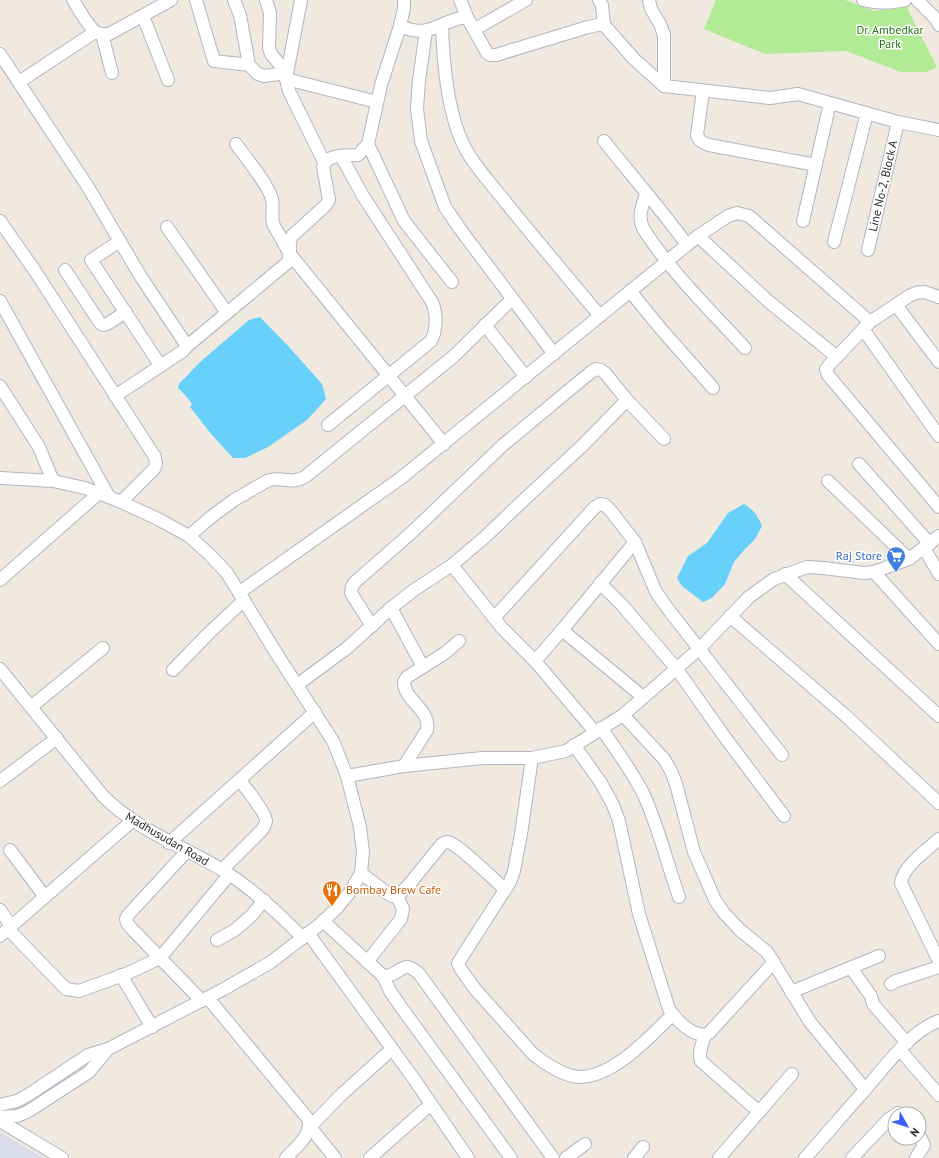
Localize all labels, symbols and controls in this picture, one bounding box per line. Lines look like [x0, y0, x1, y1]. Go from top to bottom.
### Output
park label: Dr. Ambedkar Park [856, 22, 924, 51]
street label: Line No-2, Block A [865, 139, 900, 233]
supermarket icon: Raj Store [885, 545, 907, 573]
place label: Raj Store [836, 548, 882, 563]
street label: Madhusudan Road [123, 809, 212, 869]
restaurant icon: Bombay Brew Cafe [321, 879, 343, 907]
place label: Bombay Brew Cafe [346, 882, 441, 897]
north arrow [887, 1106, 927, 1146]
text: N [907, 1125, 922, 1140]

